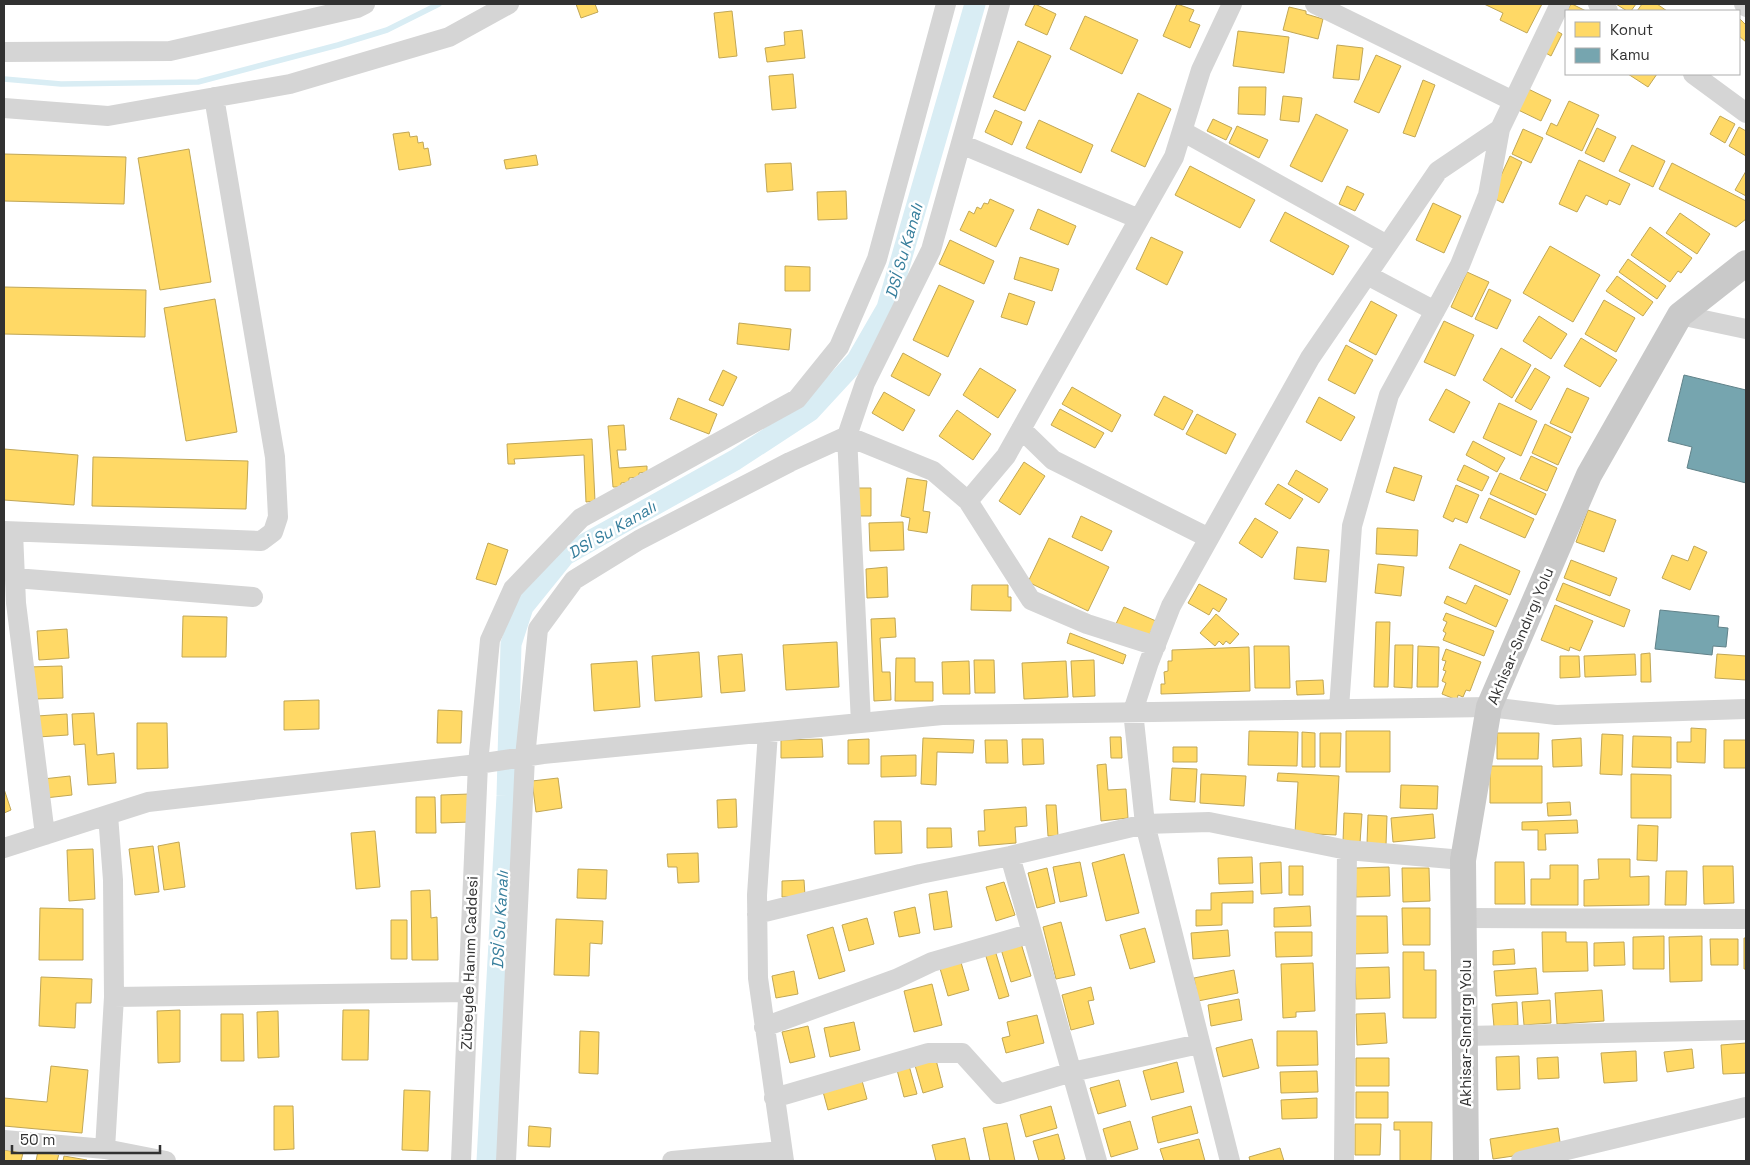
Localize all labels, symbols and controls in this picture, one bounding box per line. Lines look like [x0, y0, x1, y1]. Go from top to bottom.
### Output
legend [1565, 10, 1740, 75]
text: Konut [1610, 20, 1653, 39]
text: Kamu [1610, 45, 1650, 64]
water label: DSİ Su Kanalı [880, 200, 928, 301]
water label: DSİ Su Kanalı [564, 496, 661, 564]
street label: Akhisar-Sındırgı Yolu [1483, 565, 1557, 707]
water label: DSİ Su Kanalı [487, 869, 513, 969]
street label: Zübeyde Hanım Caddesi [456, 876, 482, 1050]
street label: Akhisar-Sındırgı Yolu [1456, 960, 1475, 1106]
scale bar [12, 1122, 160, 1154]
text: 50 m [20, 1130, 55, 1149]

